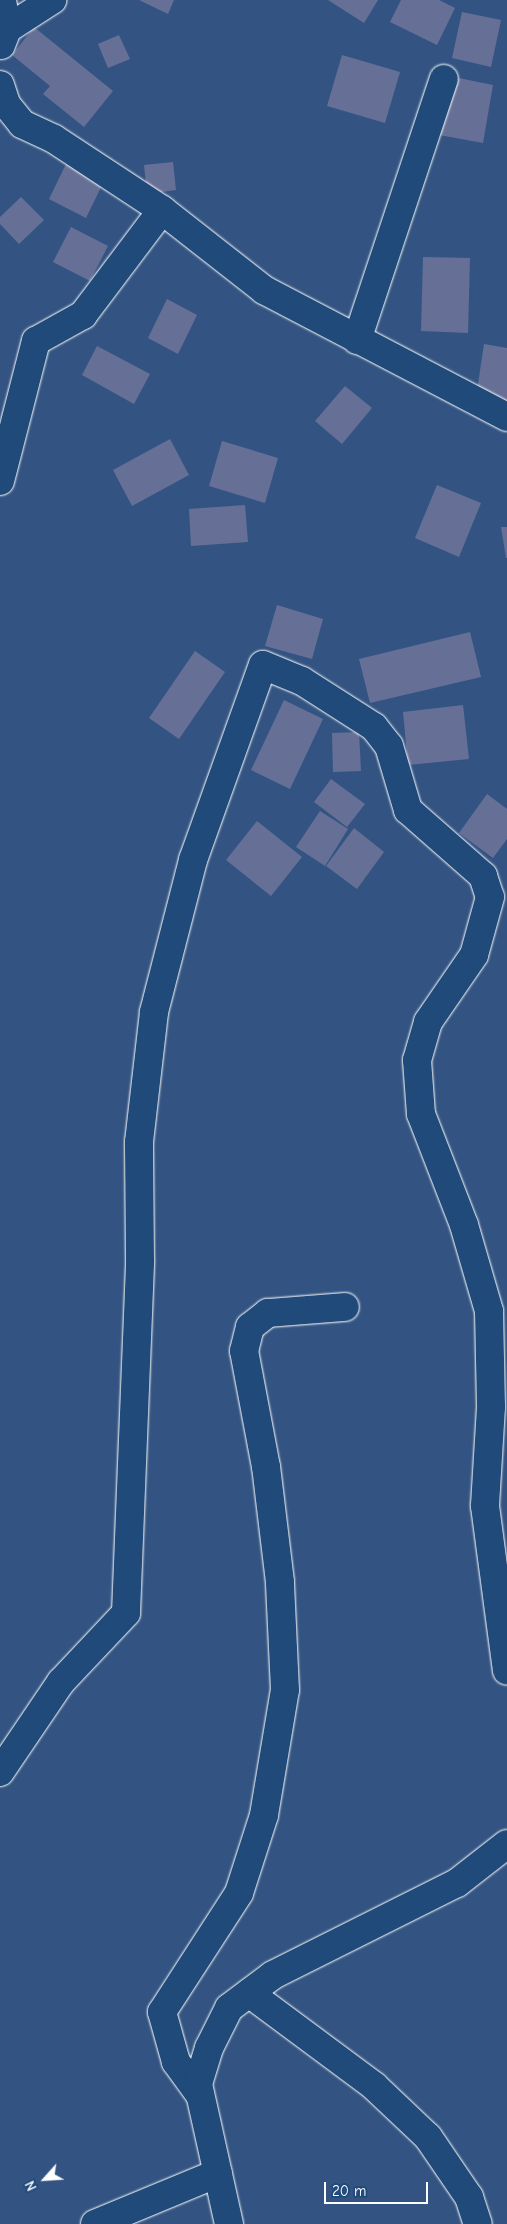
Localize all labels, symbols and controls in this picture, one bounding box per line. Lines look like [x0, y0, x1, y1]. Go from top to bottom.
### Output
north arrow [20, 2154, 70, 2204]
scale bar [327, 2172, 431, 2204]
text: N [21, 2178, 41, 2194]
text: 20 m [332, 2182, 366, 2200]

